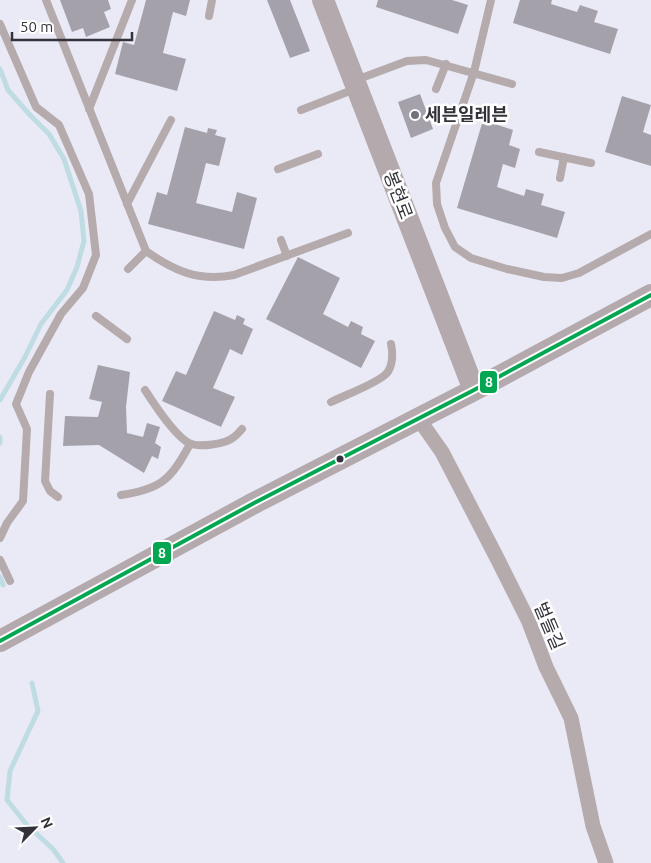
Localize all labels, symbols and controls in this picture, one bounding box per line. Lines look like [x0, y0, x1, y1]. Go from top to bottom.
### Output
scale bar [12, 10, 132, 42]
text: 50 m [20, 18, 53, 35]
place label: 세븐일레븐 [425, 104, 508, 124]
marker: 세븐일레븐 [409, 109, 421, 121]
street label: 봉현로 [381, 168, 417, 221]
line badge: 8 [479, 370, 498, 394]
text: 8 [485, 374, 493, 390]
unlabelled marker [335, 454, 345, 464]
line badge: 8 [152, 541, 172, 565]
text: 8 [158, 545, 166, 561]
street label: 벌들길 [531, 599, 569, 652]
north arrow [10, 803, 60, 853]
text: N [37, 815, 56, 831]

